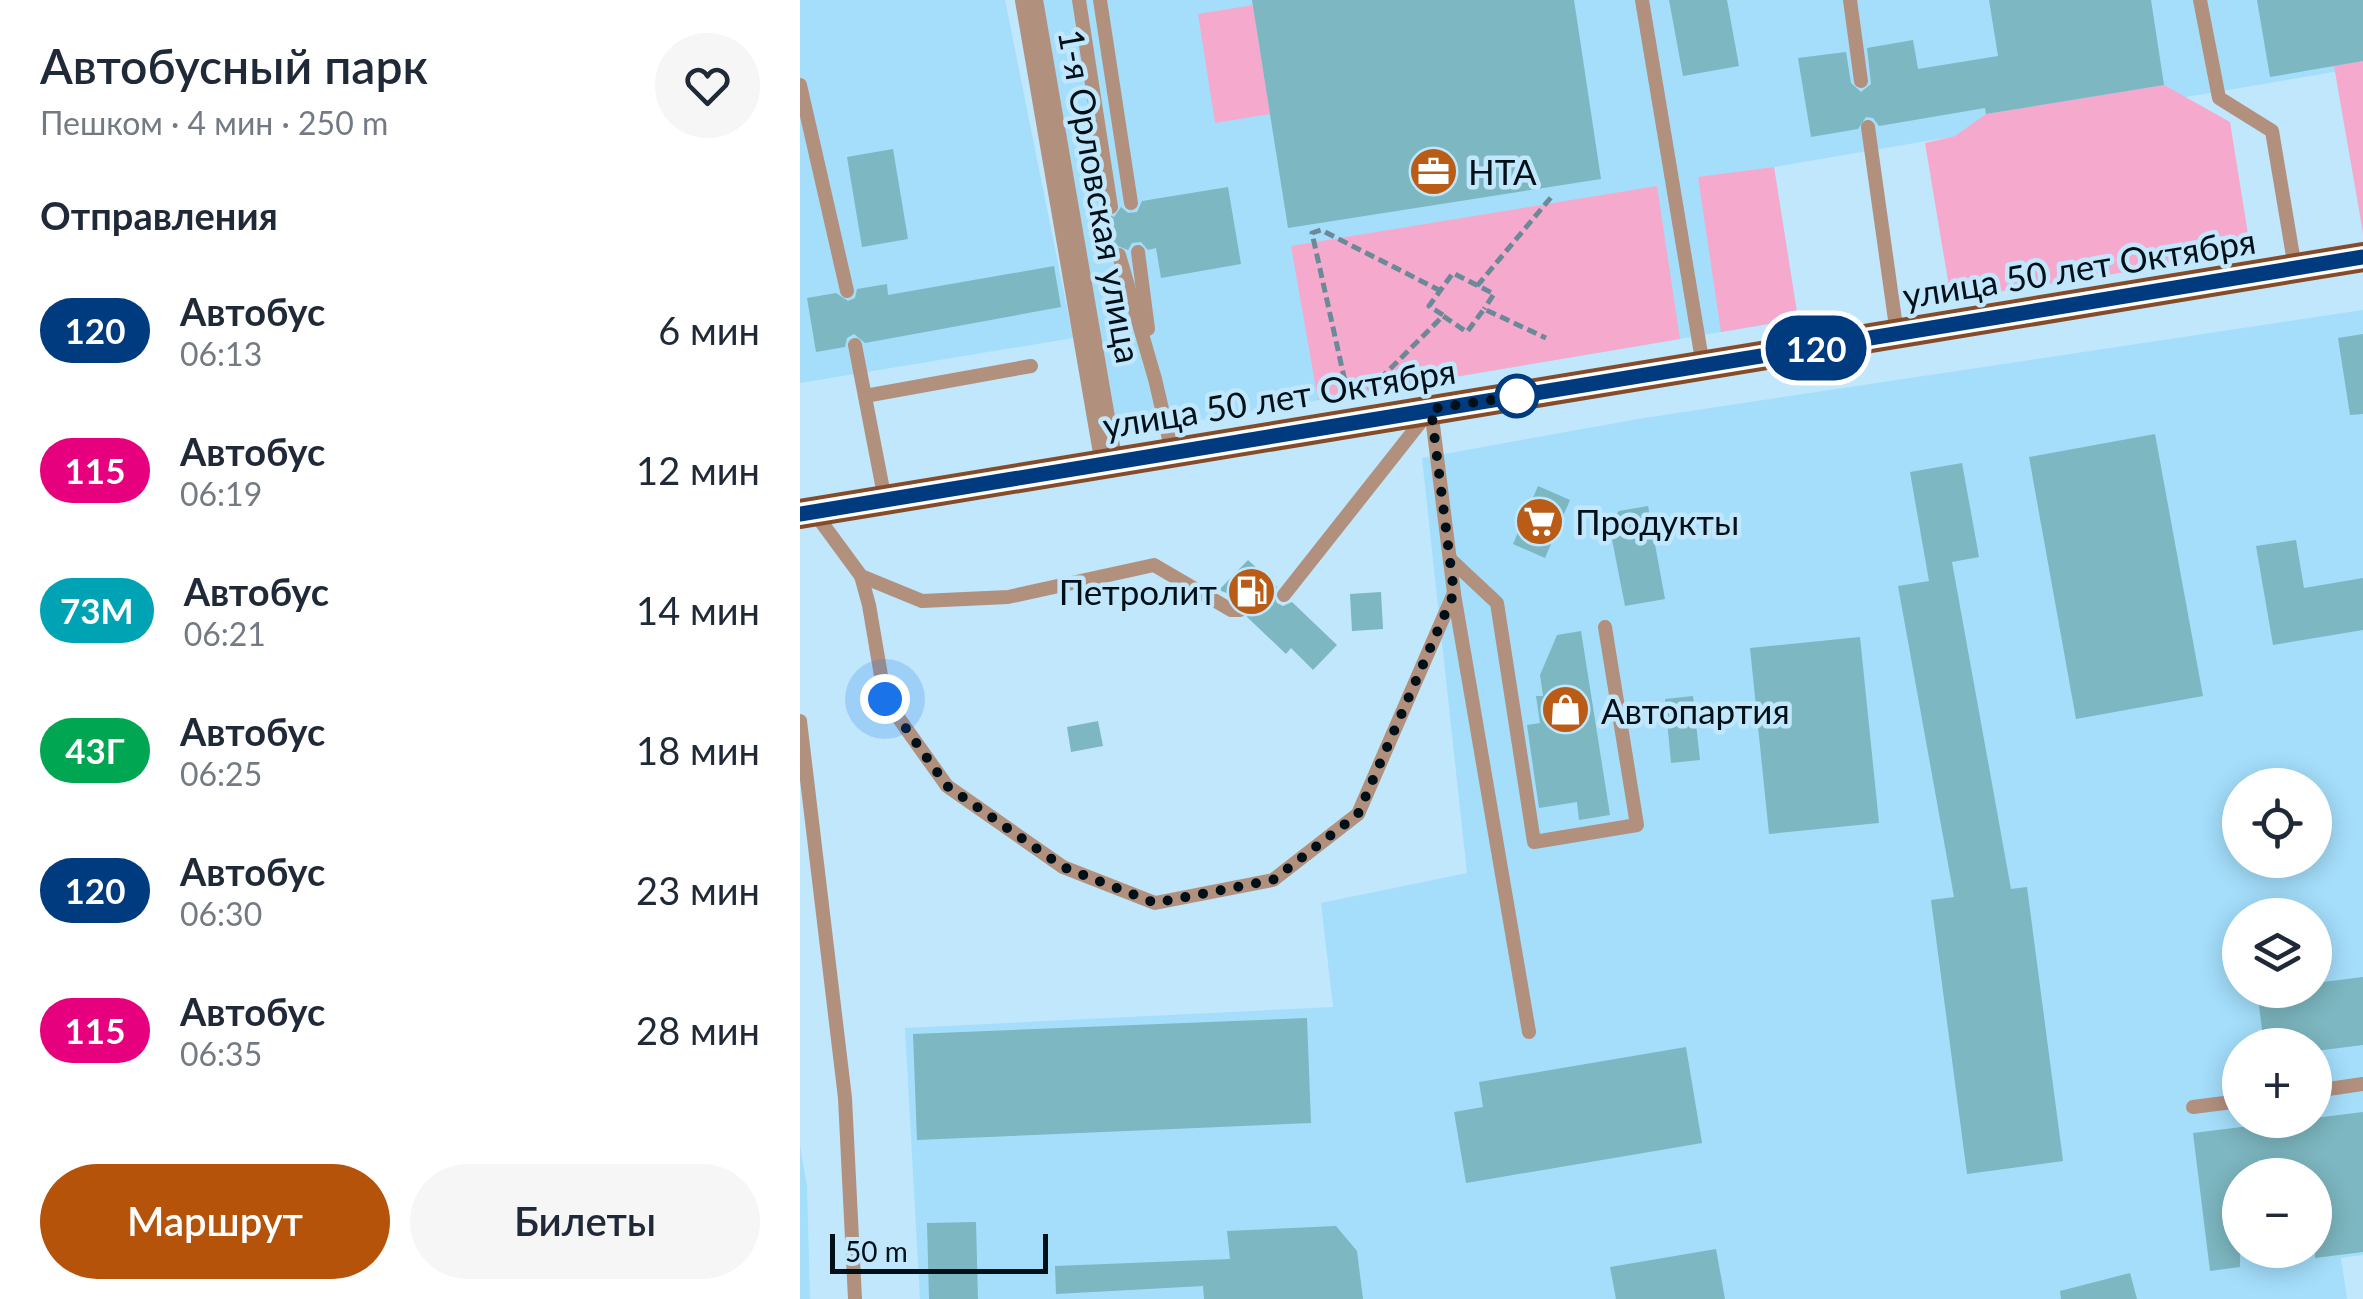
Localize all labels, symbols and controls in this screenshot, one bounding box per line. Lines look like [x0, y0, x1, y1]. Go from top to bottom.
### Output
street label: 1-я Орловская улица [1051, 26, 1151, 366]
button: heart [655, 33, 760, 138]
text: Автобусный парк [40, 37, 428, 94]
text: Пешком · 4 мин · 250 m [40, 103, 388, 142]
office icon: НТА [1407, 145, 1459, 197]
place label: НТА [1468, 150, 1537, 192]
text: Отправления [40, 192, 278, 238]
street label: улица 50 лет Октября [1900, 218, 2258, 316]
text: Автобус [180, 288, 325, 334]
text: 6 мин [658, 307, 760, 353]
text: 120 [65, 309, 125, 351]
line badge: 120 [1758, 316, 1874, 380]
text: 120 [1786, 327, 1846, 369]
text: 06:13 [180, 334, 262, 373]
street label: улица 50 лет Октября [1100, 348, 1458, 446]
unlabelled marker [1496, 375, 1538, 417]
text: Автобус [180, 428, 325, 474]
text: 12 мин [636, 447, 760, 493]
text: 115 [65, 449, 125, 491]
text: 06:19 [180, 474, 262, 513]
supermarket icon: Продукты [1514, 495, 1566, 547]
place label: Продукты [1575, 500, 1739, 542]
fuel station icon: Петролит [1226, 565, 1278, 617]
text: Автобус [184, 568, 329, 614]
place label: Петролит [1059, 570, 1217, 612]
text: 14 мин [636, 587, 760, 633]
text: 73М [60, 589, 134, 631]
text: 06:21 [184, 614, 266, 653]
your location [860, 674, 910, 724]
shop icon: Автопартия [1540, 684, 1592, 736]
place label: Автопартия [1601, 689, 1790, 731]
text: Автобус [180, 708, 325, 754]
text: 18 мин [636, 727, 760, 773]
text: 43Г [65, 729, 125, 771]
text: 06:25 [180, 754, 262, 793]
map controls [2222, 768, 2332, 1268]
button: locate [2222, 768, 2332, 878]
text: Автобус [180, 848, 325, 894]
text: 23 мин [636, 867, 760, 913]
text: 120 [65, 869, 125, 911]
text: 06:30 [180, 894, 262, 933]
button: layers [2222, 898, 2332, 1008]
text: Автобус [180, 988, 325, 1034]
text: 28 мин [636, 1007, 760, 1053]
text: 115 [65, 1009, 125, 1051]
button: + [2222, 1028, 2332, 1138]
text: 06:35 [180, 1034, 262, 1073]
button: − [2222, 1158, 2332, 1268]
button: Маршрут [40, 1164, 390, 1279]
button: Билеты [410, 1164, 760, 1279]
scale bar [830, 1229, 1048, 1274]
text: 50 m [845, 1234, 908, 1268]

